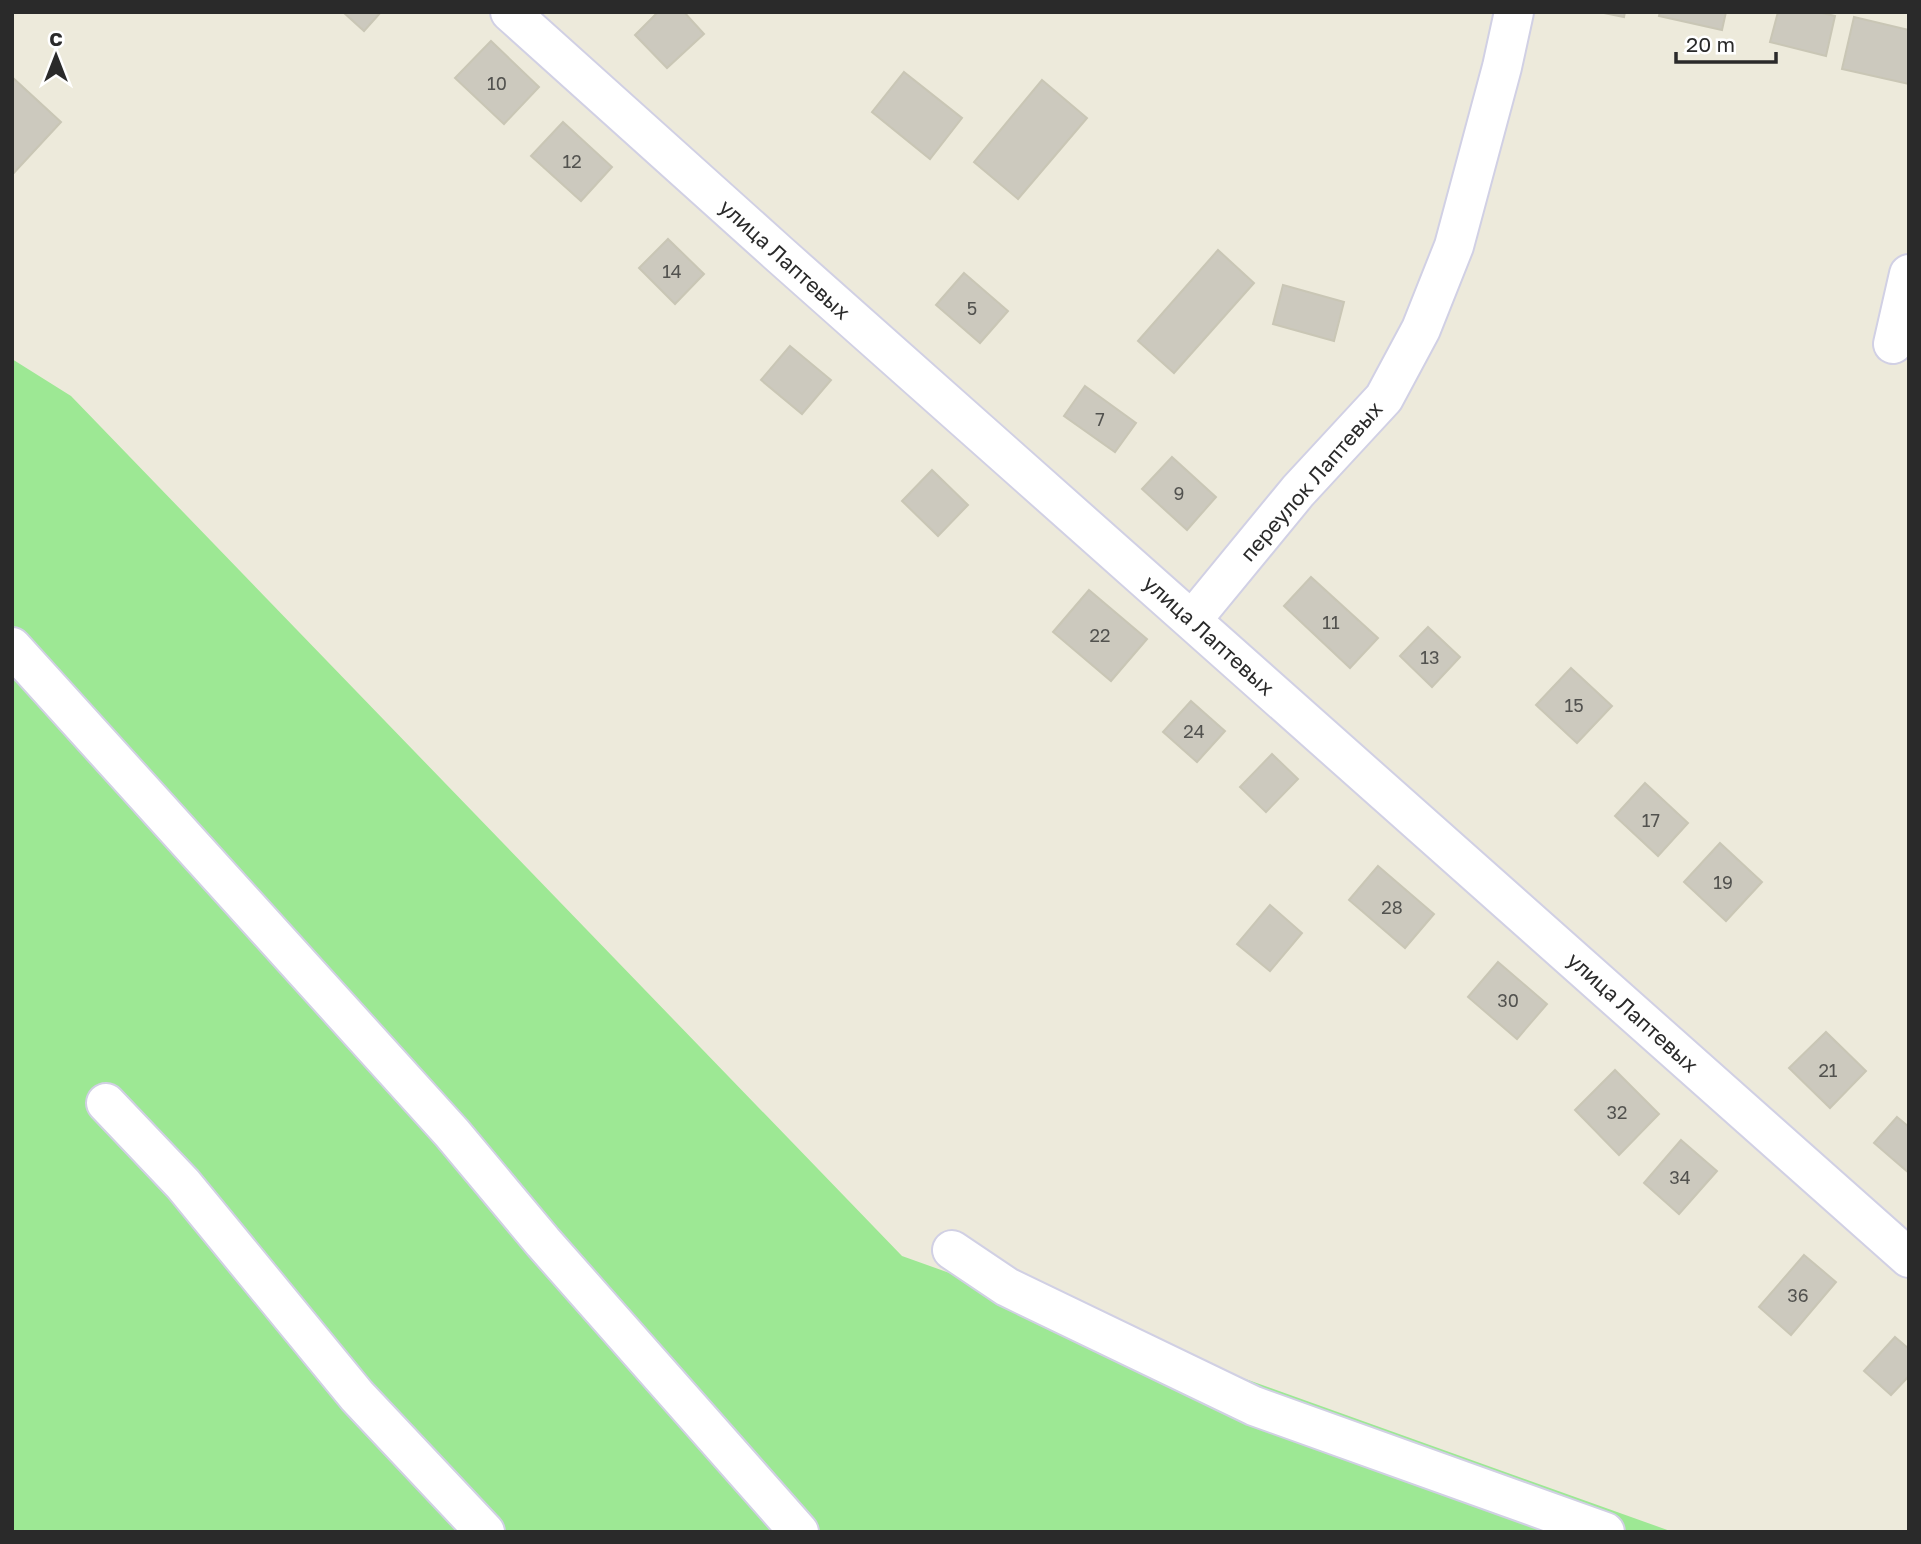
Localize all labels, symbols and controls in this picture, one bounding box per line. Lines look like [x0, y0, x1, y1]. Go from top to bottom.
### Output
north arrow [21, 21, 91, 91]
scale bar [1676, 21, 1776, 65]
text: С [49, 27, 63, 50]
text: 20 m [1686, 31, 1735, 57]
house number: 10 [487, 72, 507, 94]
house number: 12 [562, 150, 582, 172]
street label: улица Лаптевых [714, 193, 856, 325]
house number: 14 [662, 260, 682, 282]
house number: 5 [967, 297, 977, 319]
street label: переулок Лаптевых [1234, 395, 1388, 566]
house number: 7 [1095, 408, 1105, 430]
house number: 9 [1174, 482, 1184, 504]
street label: улица Лаптевых [1138, 569, 1280, 701]
house number: 11 [1322, 611, 1340, 633]
house number: 22 [1090, 624, 1110, 646]
house number: 13 [1420, 646, 1440, 668]
house number: 15 [1564, 694, 1584, 716]
house number: 24 [1183, 720, 1205, 742]
house number: 17 [1642, 809, 1660, 831]
house number: 19 [1713, 871, 1733, 893]
house number: 28 [1381, 896, 1403, 918]
street label: улица Лаптевых [1562, 946, 1704, 1078]
house number: 30 [1497, 989, 1519, 1011]
house number: 21 [1818, 1059, 1838, 1081]
house number: 32 [1607, 1101, 1627, 1123]
house number: 34 [1669, 1166, 1691, 1188]
house number: 36 [1787, 1284, 1809, 1306]

